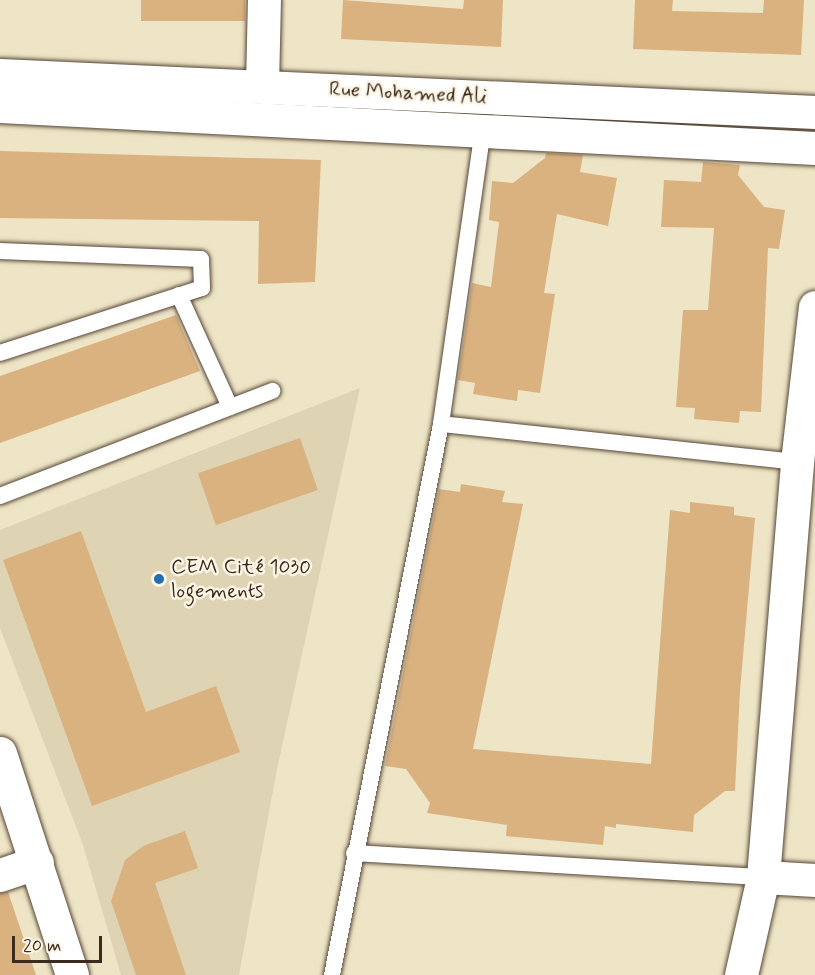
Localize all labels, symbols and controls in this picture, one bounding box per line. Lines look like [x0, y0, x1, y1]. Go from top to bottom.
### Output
street label: Rue Mohamed Ali [328, 76, 488, 110]
place label: CEM Cité 1030 logements [171, 554, 308, 604]
marker: CEM Cité 1030 logements [152, 572, 166, 586]
scale bar [15, 924, 105, 962]
text: 20 m [23, 934, 61, 958]

